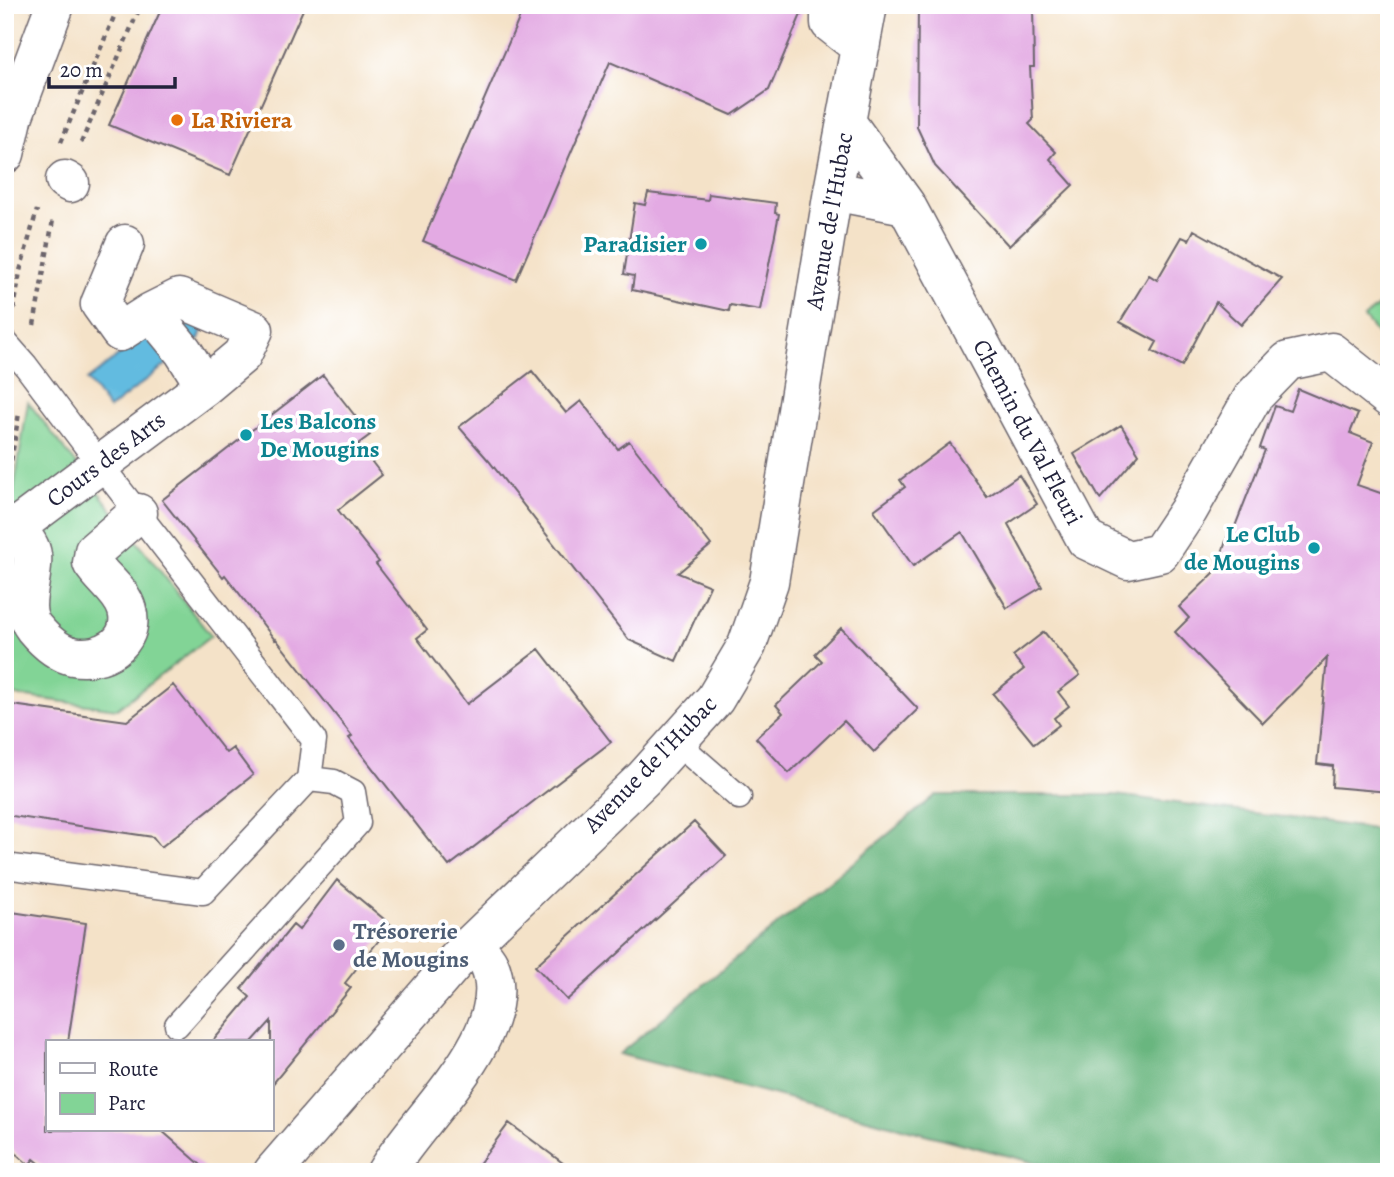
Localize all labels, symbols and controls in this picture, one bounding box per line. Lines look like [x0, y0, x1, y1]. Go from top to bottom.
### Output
scale bar [49, 46, 175, 90]
text: 20 m [60, 56, 103, 84]
place label: La Riviera [191, 104, 293, 136]
marker: La Riviera [169, 112, 185, 128]
street label: Avenue de l'Hubac [797, 130, 860, 313]
place label: Paradisier [583, 228, 687, 260]
marker: Paradisier [693, 236, 709, 252]
street label: Chemin du Val Fleuri [965, 333, 1091, 531]
street label: Cours des Arts [40, 404, 172, 514]
place label: Les Balcons De Mougins [260, 405, 380, 465]
marker: Les Balcons De Mougins [238, 427, 254, 443]
place label: Le Club de Mougins [1184, 518, 1300, 578]
marker: Le Club de Mougins [1306, 540, 1322, 556]
street label: Avenue de l'Hubac [576, 688, 724, 840]
place label: Trésorerie de Mougins [353, 915, 469, 975]
marker: Trésorerie de Mougins [331, 937, 347, 953]
legend [46, 1040, 273, 1132]
text: Route [108, 1055, 158, 1083]
text: Parc [108, 1089, 146, 1117]

